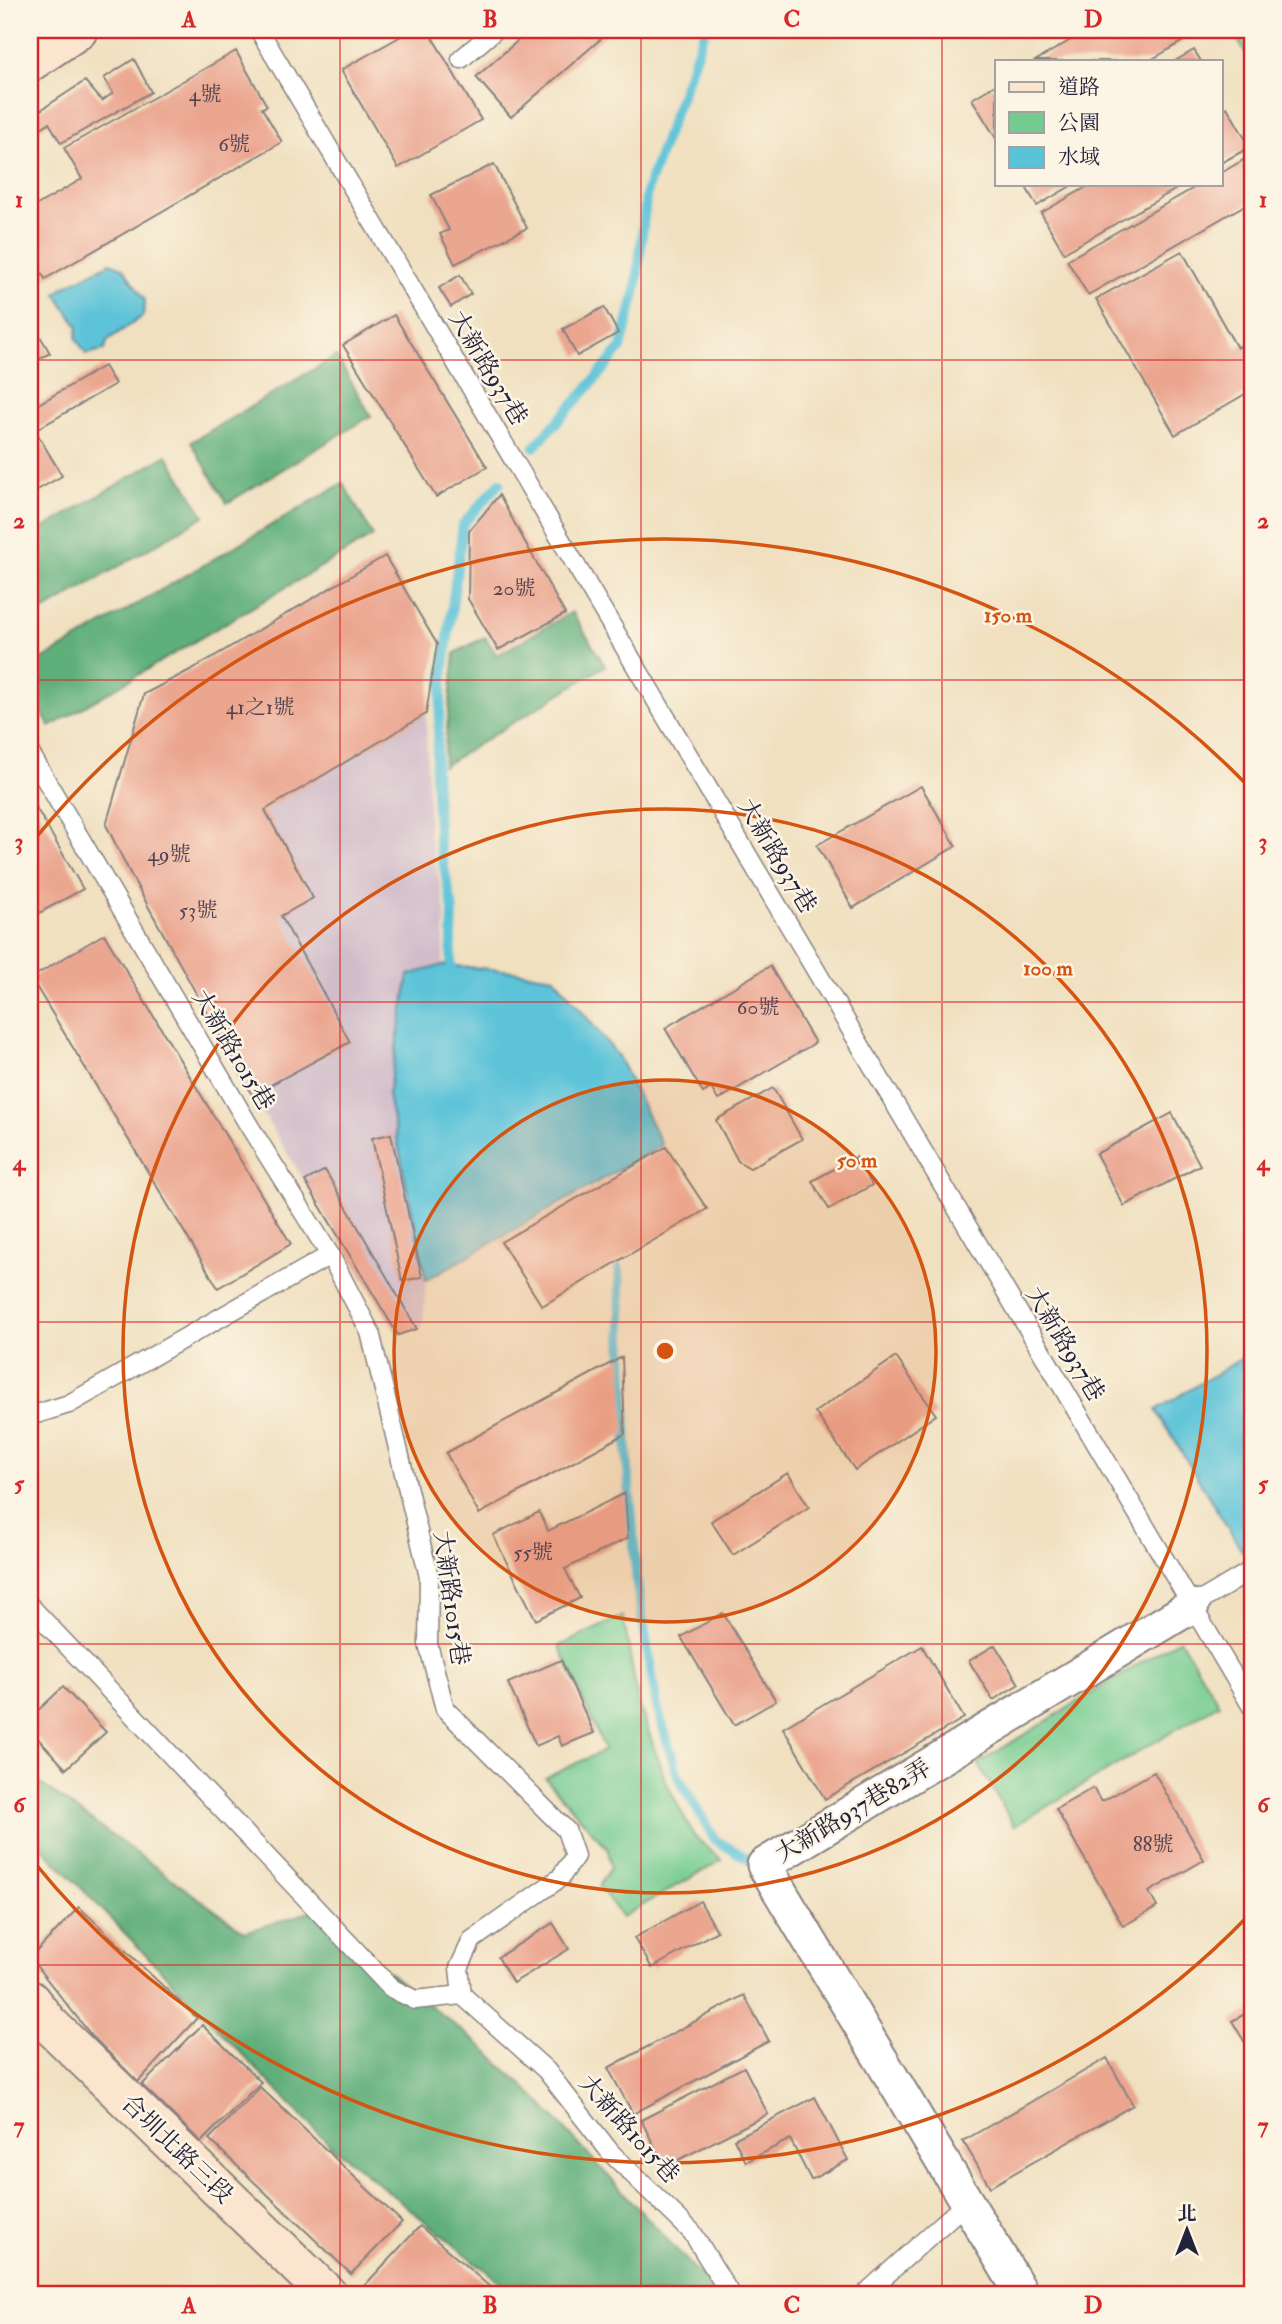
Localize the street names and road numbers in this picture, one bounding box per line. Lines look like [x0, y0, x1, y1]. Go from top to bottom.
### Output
street label: 大新路937巷 [442, 305, 534, 431]
street label: 大新路937巷 [731, 793, 823, 919]
street label: 大新路1015巷 [185, 984, 281, 1116]
street label: 大新路937巷 [1019, 1281, 1111, 1407]
street label: 大新路1015巷 [426, 1529, 476, 1667]
street label: 大新路937巷82弄 [770, 1752, 936, 1870]
street label: 大新路1015巷 [572, 2068, 686, 2190]
street label: 合圳北路三段 [114, 2088, 240, 2210]

